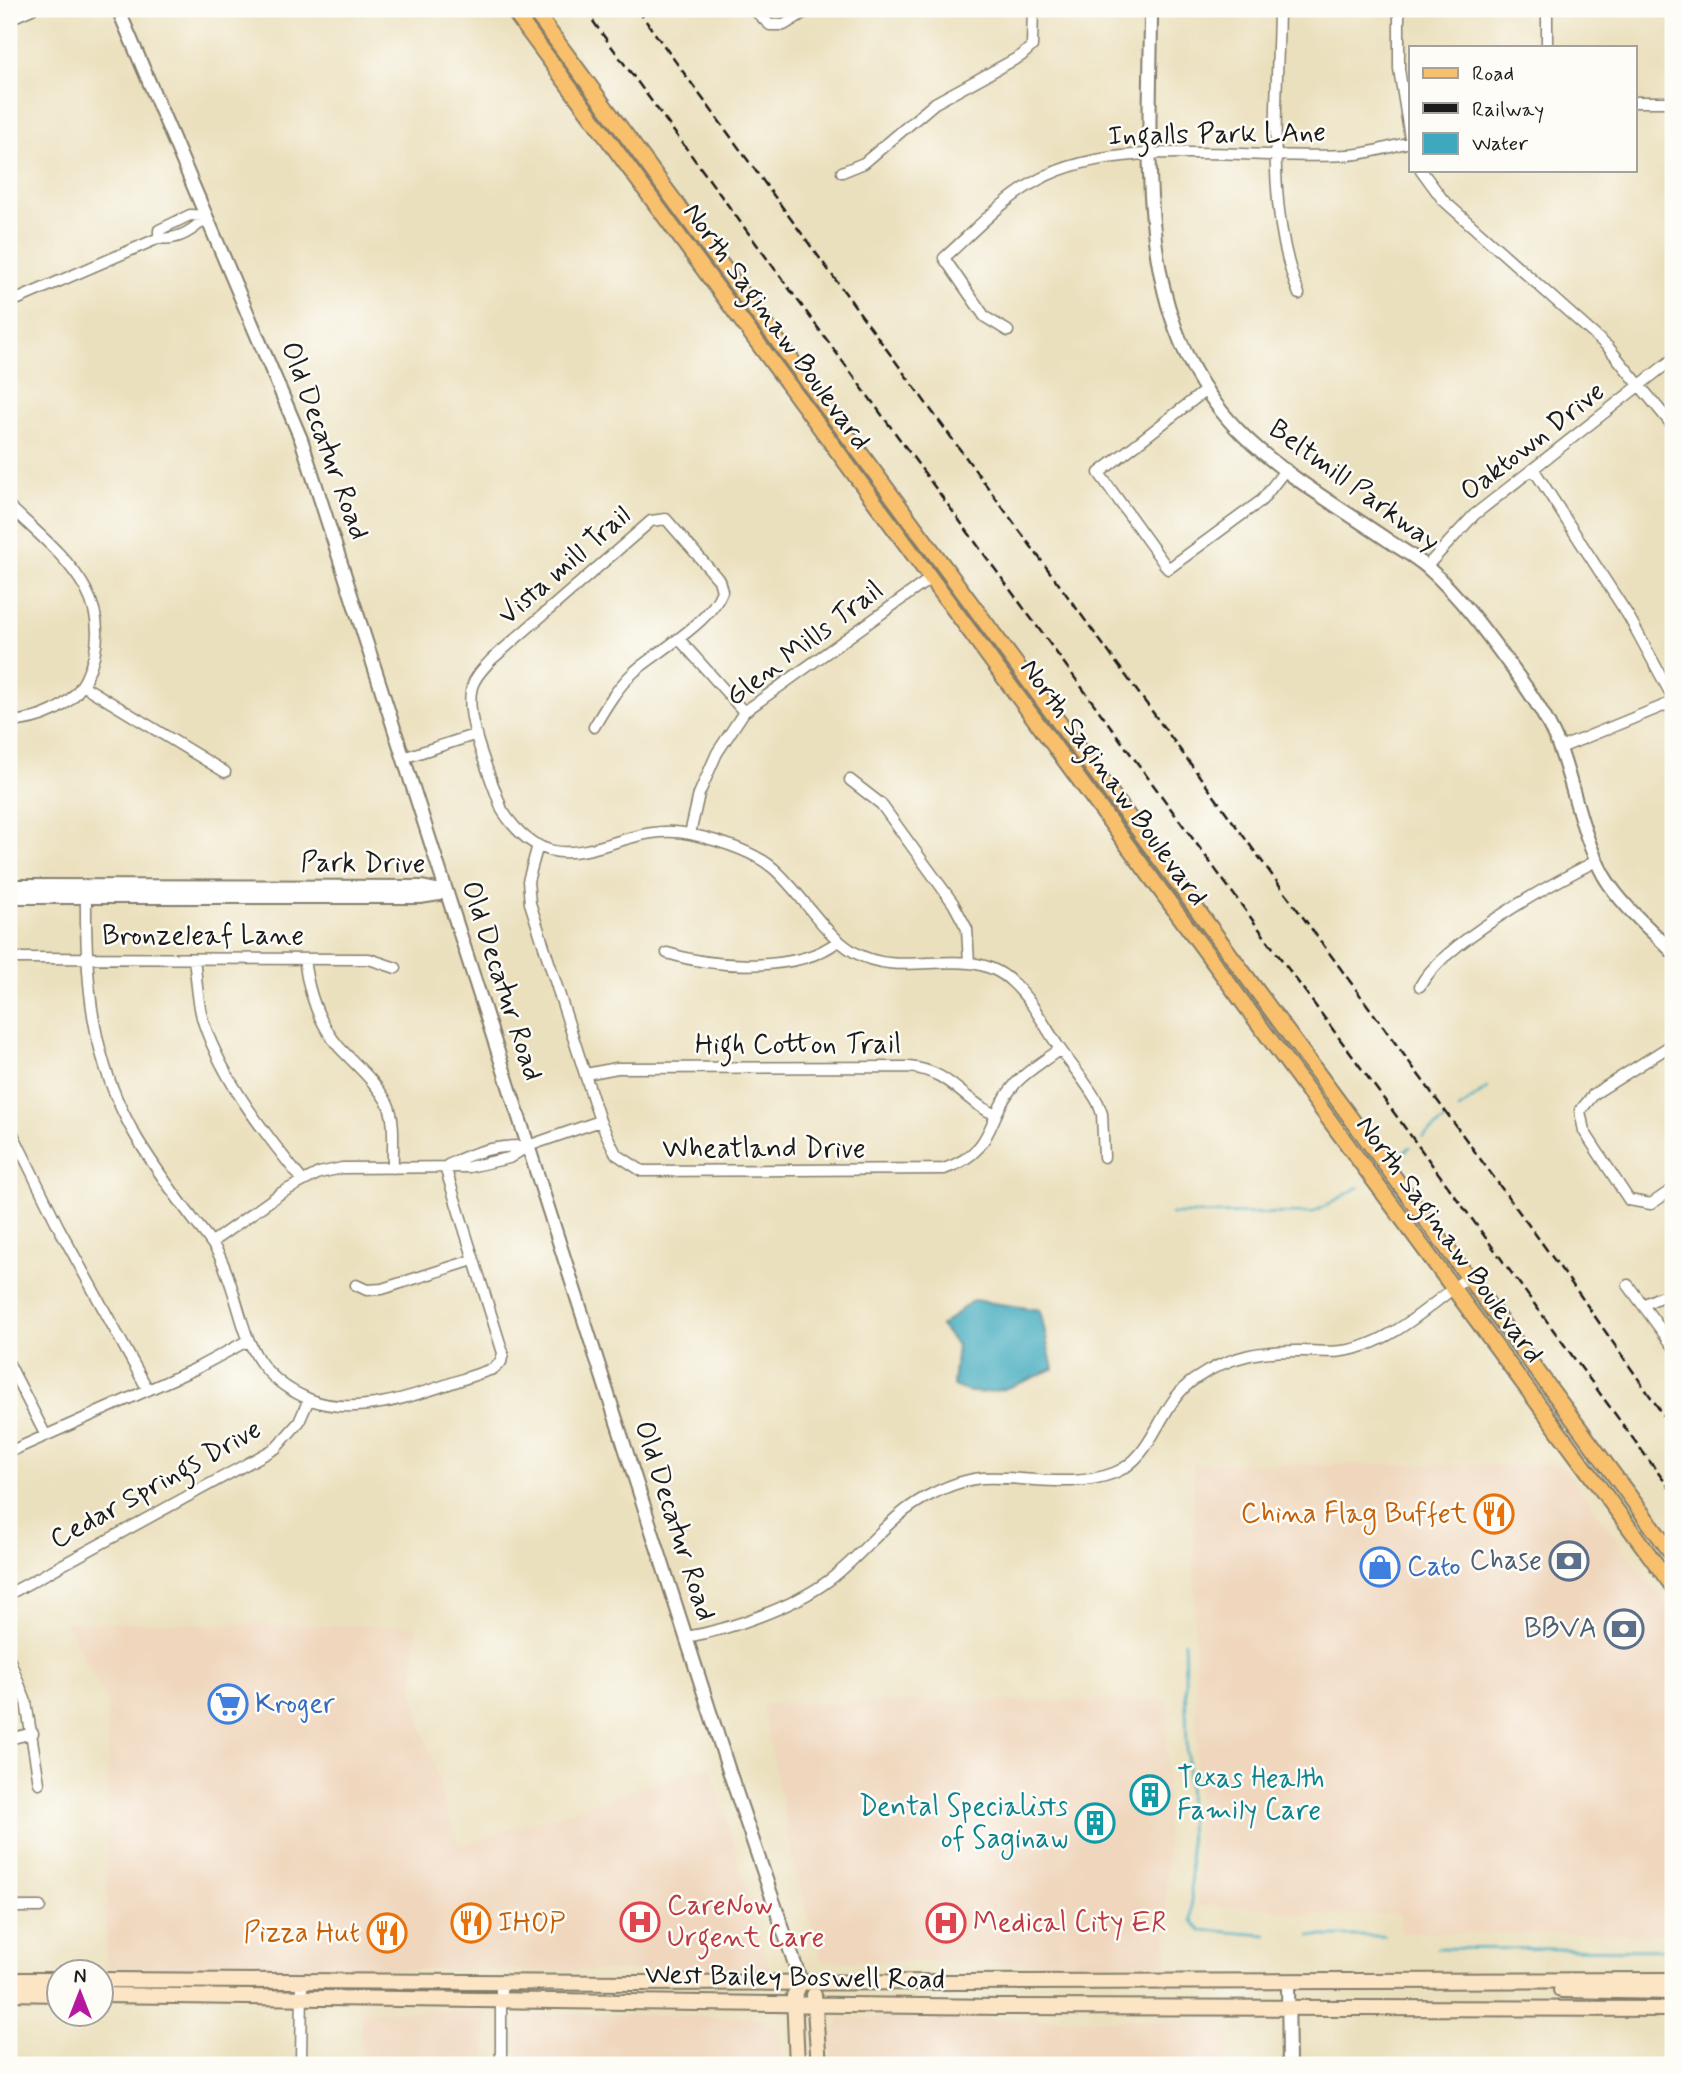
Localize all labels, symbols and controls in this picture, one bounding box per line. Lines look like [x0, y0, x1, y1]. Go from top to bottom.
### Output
legend [1409, 46, 1636, 172]
text: Road [1472, 60, 1514, 88]
text: Railway [1472, 96, 1544, 124]
street label: Ingalls Park LAne [1108, 115, 1326, 158]
text: Water [1472, 130, 1528, 158]
street label: North Saginaw Boulevard [671, 196, 878, 460]
street label: Old Decatur Road [271, 337, 377, 545]
street label: Oaktown Drive [1453, 374, 1613, 510]
street label: Beltmill Parkway [1261, 411, 1447, 561]
street label: Vista mill Trail [491, 498, 639, 634]
street label: Glen Mills Trail [719, 573, 891, 715]
street label: North Saginaw Boulevard [1008, 652, 1215, 916]
street label: Park Drive [300, 844, 426, 884]
street label: Old Decatur Road [451, 876, 551, 1086]
street label: Bronzeleaf Lane [102, 918, 304, 955]
street label: High Cotton Trail [695, 1027, 901, 1067]
street label: North Saginaw Boulevard [1344, 1109, 1551, 1373]
street label: Wheatland Drive [662, 1131, 866, 1168]
street label: Cedar Springs Drive [44, 1411, 270, 1561]
street label: Old Decatur Road [624, 1416, 724, 1626]
restaurant icon: China Flag Buffet [1473, 1493, 1515, 1535]
place label: China Flag Buffet [1241, 1496, 1468, 1535]
bank icon: Chase [1548, 1540, 1590, 1582]
place label: Chase [1469, 1543, 1542, 1580]
shop icon: Cato [1359, 1546, 1401, 1588]
place label: Cato [1407, 1549, 1461, 1586]
bank icon: BBVA [1603, 1608, 1645, 1650]
place label: BBVA [1524, 1611, 1597, 1648]
supermarket icon: Kroger [207, 1683, 249, 1725]
place label: Kroger [255, 1686, 335, 1723]
place label: Texas Health Family Care [1177, 1761, 1325, 1830]
building icon: Texas Health Family Care [1129, 1774, 1171, 1816]
place label: Dental Specialists of Saginaw [859, 1789, 1068, 1860]
building icon: Dental Specialists of Saginaw [1074, 1802, 1116, 1844]
place label: CareNow Urgent Care [667, 1888, 824, 1960]
hospital icon: CareNow Urgent Care [619, 1901, 661, 1943]
restaurant icon: IHOP [450, 1902, 492, 1944]
hospital icon: Medical City ER [925, 1902, 967, 1944]
place label: IHOP [498, 1905, 565, 1942]
place label: Medical City ER [973, 1905, 1167, 1942]
restaurant icon: Pizza Hut [366, 1912, 408, 1954]
place label: Pizza Hut [244, 1915, 360, 1952]
street label: West Bailey Boswell Road [645, 1957, 945, 1999]
north arrow [46, 1958, 116, 2028]
text: N [74, 1965, 86, 1990]

